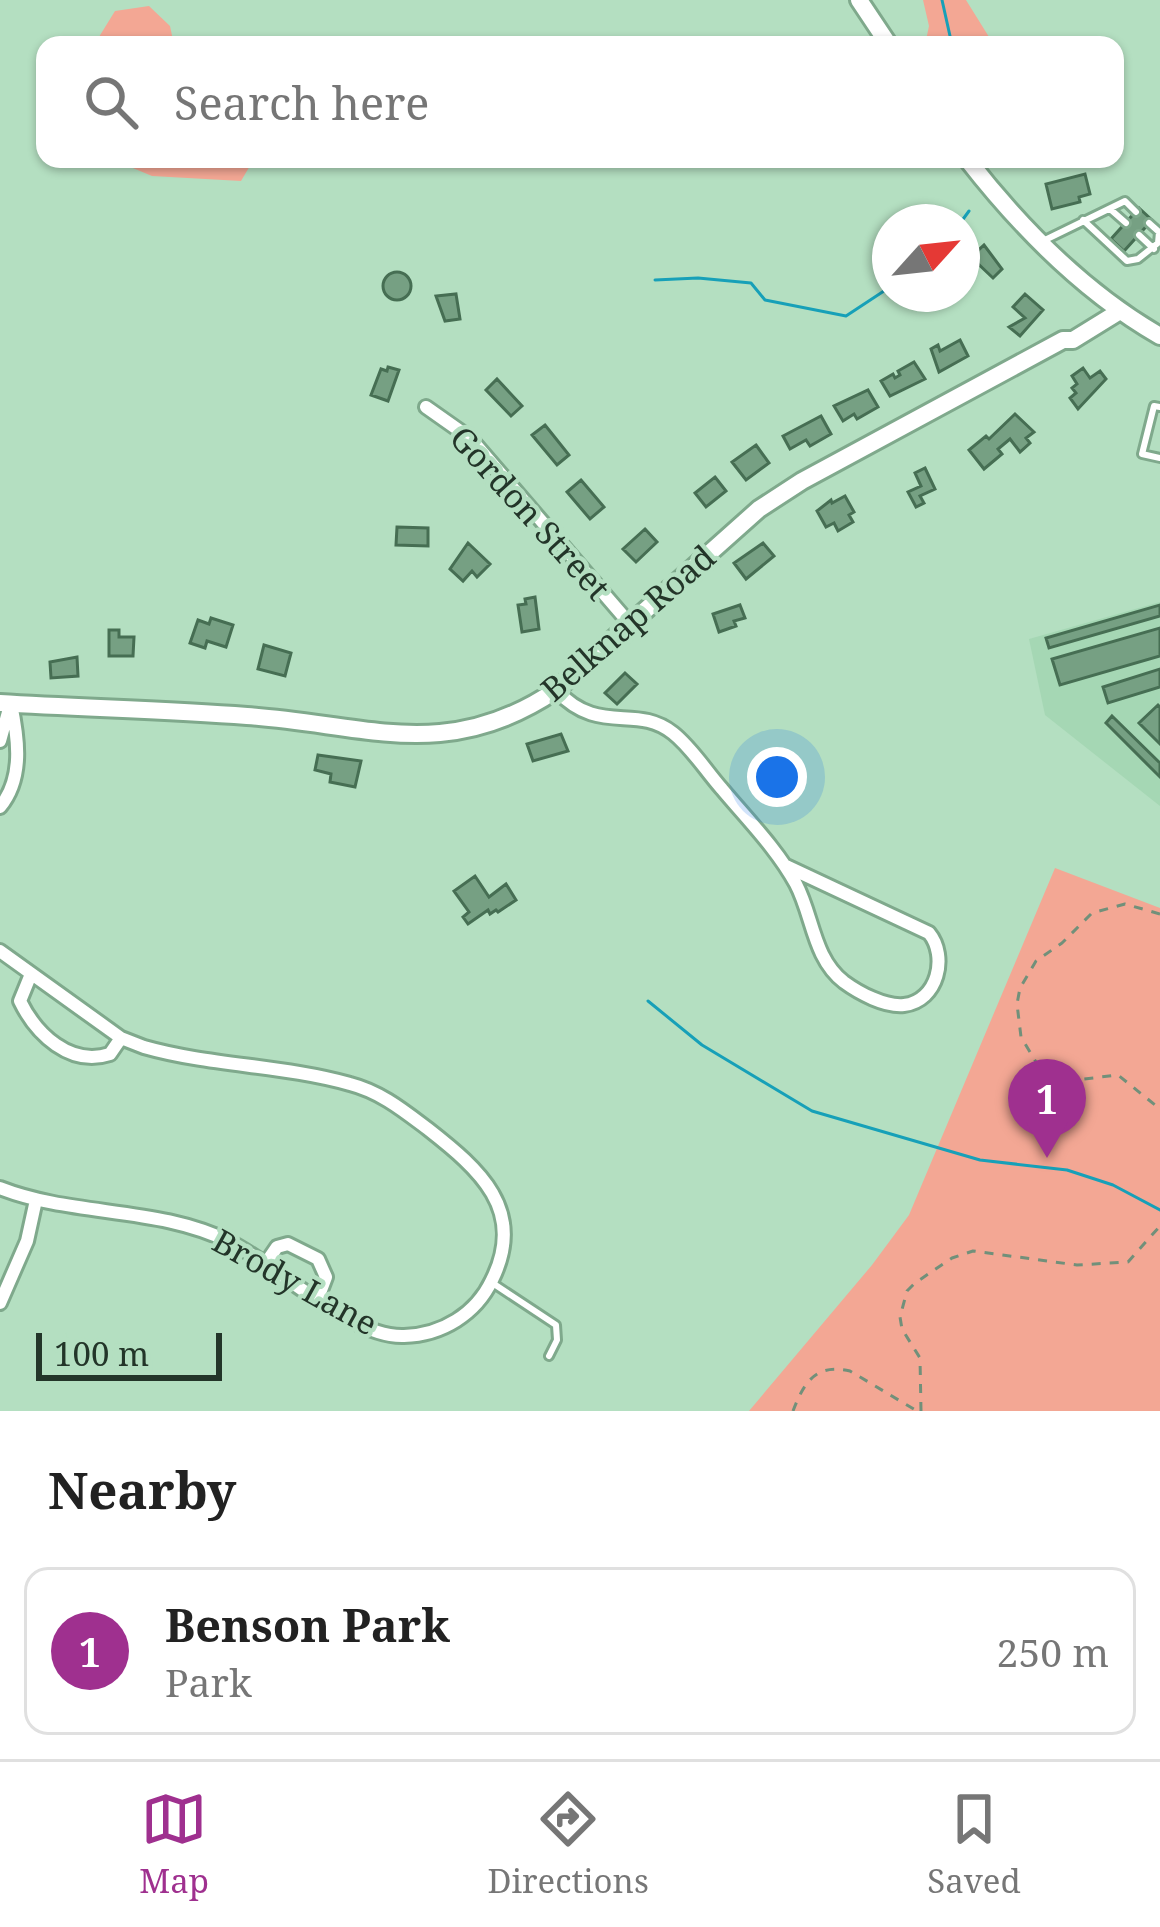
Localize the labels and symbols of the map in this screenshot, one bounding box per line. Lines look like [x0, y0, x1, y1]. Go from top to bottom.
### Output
north arrow [872, 204, 980, 312]
street label: Gordon Street [440, 416, 620, 609]
street label: Belknap Road [531, 534, 724, 711]
your location [747, 747, 807, 807]
pin: 1 [1008, 1059, 1086, 1158]
street label: Brody Lane [205, 1218, 386, 1345]
scale bar [36, 1327, 222, 1380]

